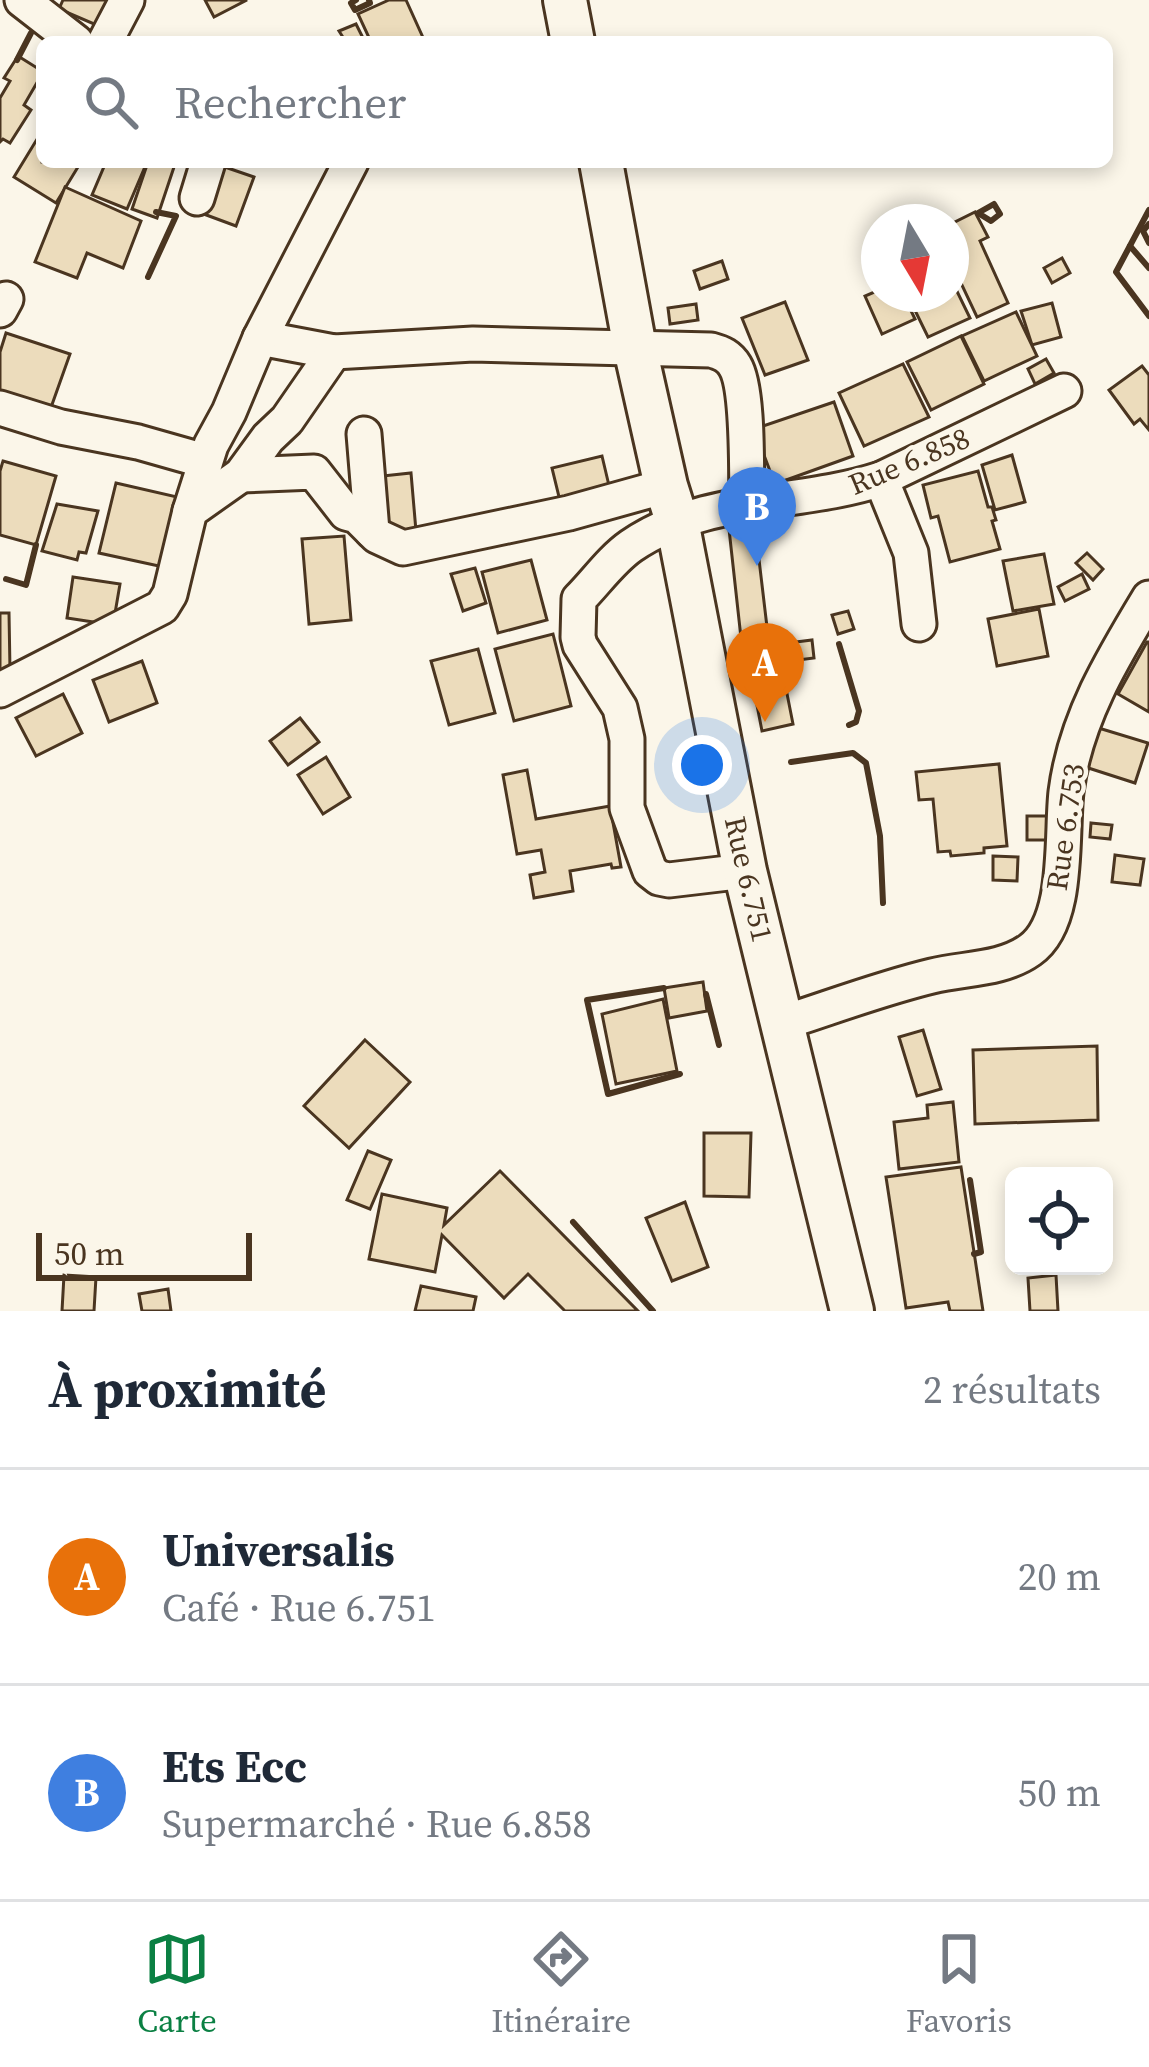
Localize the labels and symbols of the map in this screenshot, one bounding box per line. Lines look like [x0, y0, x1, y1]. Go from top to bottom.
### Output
north arrow [861, 204, 969, 312]
street label: Rue 6.858 [842, 417, 976, 505]
pin: B [718, 467, 796, 566]
pin: A [726, 623, 804, 722]
your location [672, 735, 732, 795]
street label: Rue 6.753 [1036, 761, 1094, 893]
street label: Rue 6.751 [715, 812, 783, 946]
scale bar [36, 1227, 252, 1280]

